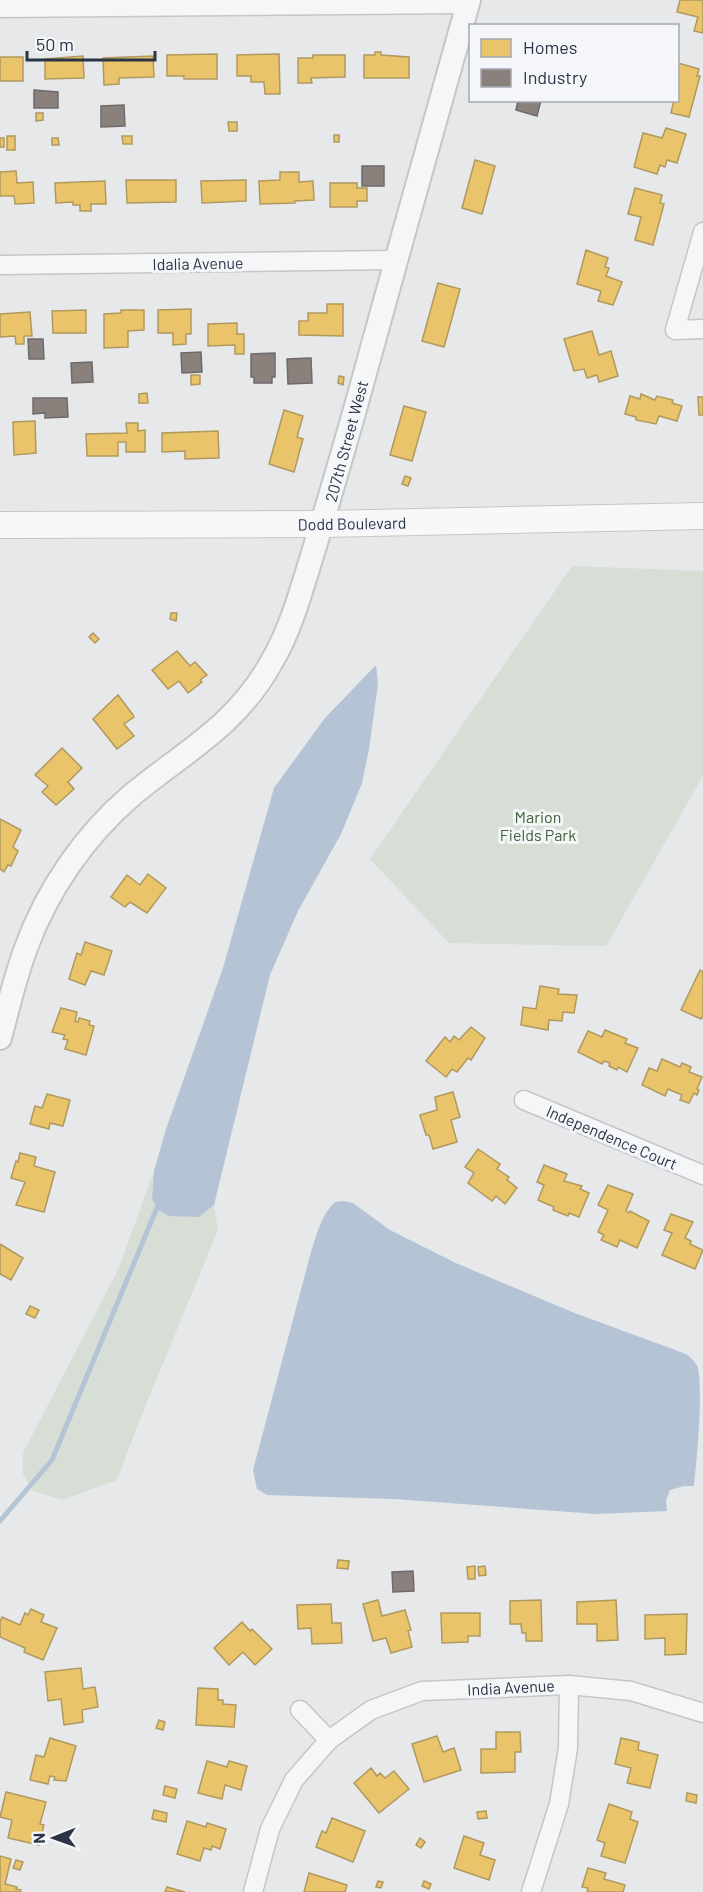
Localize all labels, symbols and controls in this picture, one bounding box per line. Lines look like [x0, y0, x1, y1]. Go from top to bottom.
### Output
scale bar [27, 24, 154, 62]
legend [469, 24, 679, 102]
text: 50 m [36, 33, 74, 55]
text: Homes [523, 36, 577, 58]
text: Industry [523, 66, 587, 88]
street label: Idalia Avenue [152, 253, 244, 273]
street label: 207th Street West [321, 378, 371, 504]
street label: Dodd Boulevard [297, 513, 407, 533]
park label: Marion Fields Park [500, 807, 576, 844]
street label: Independence Court [544, 1101, 680, 1173]
street label: India Avenue [467, 1675, 555, 1699]
north arrow [24, 1808, 84, 1868]
text: N [29, 1833, 48, 1844]

